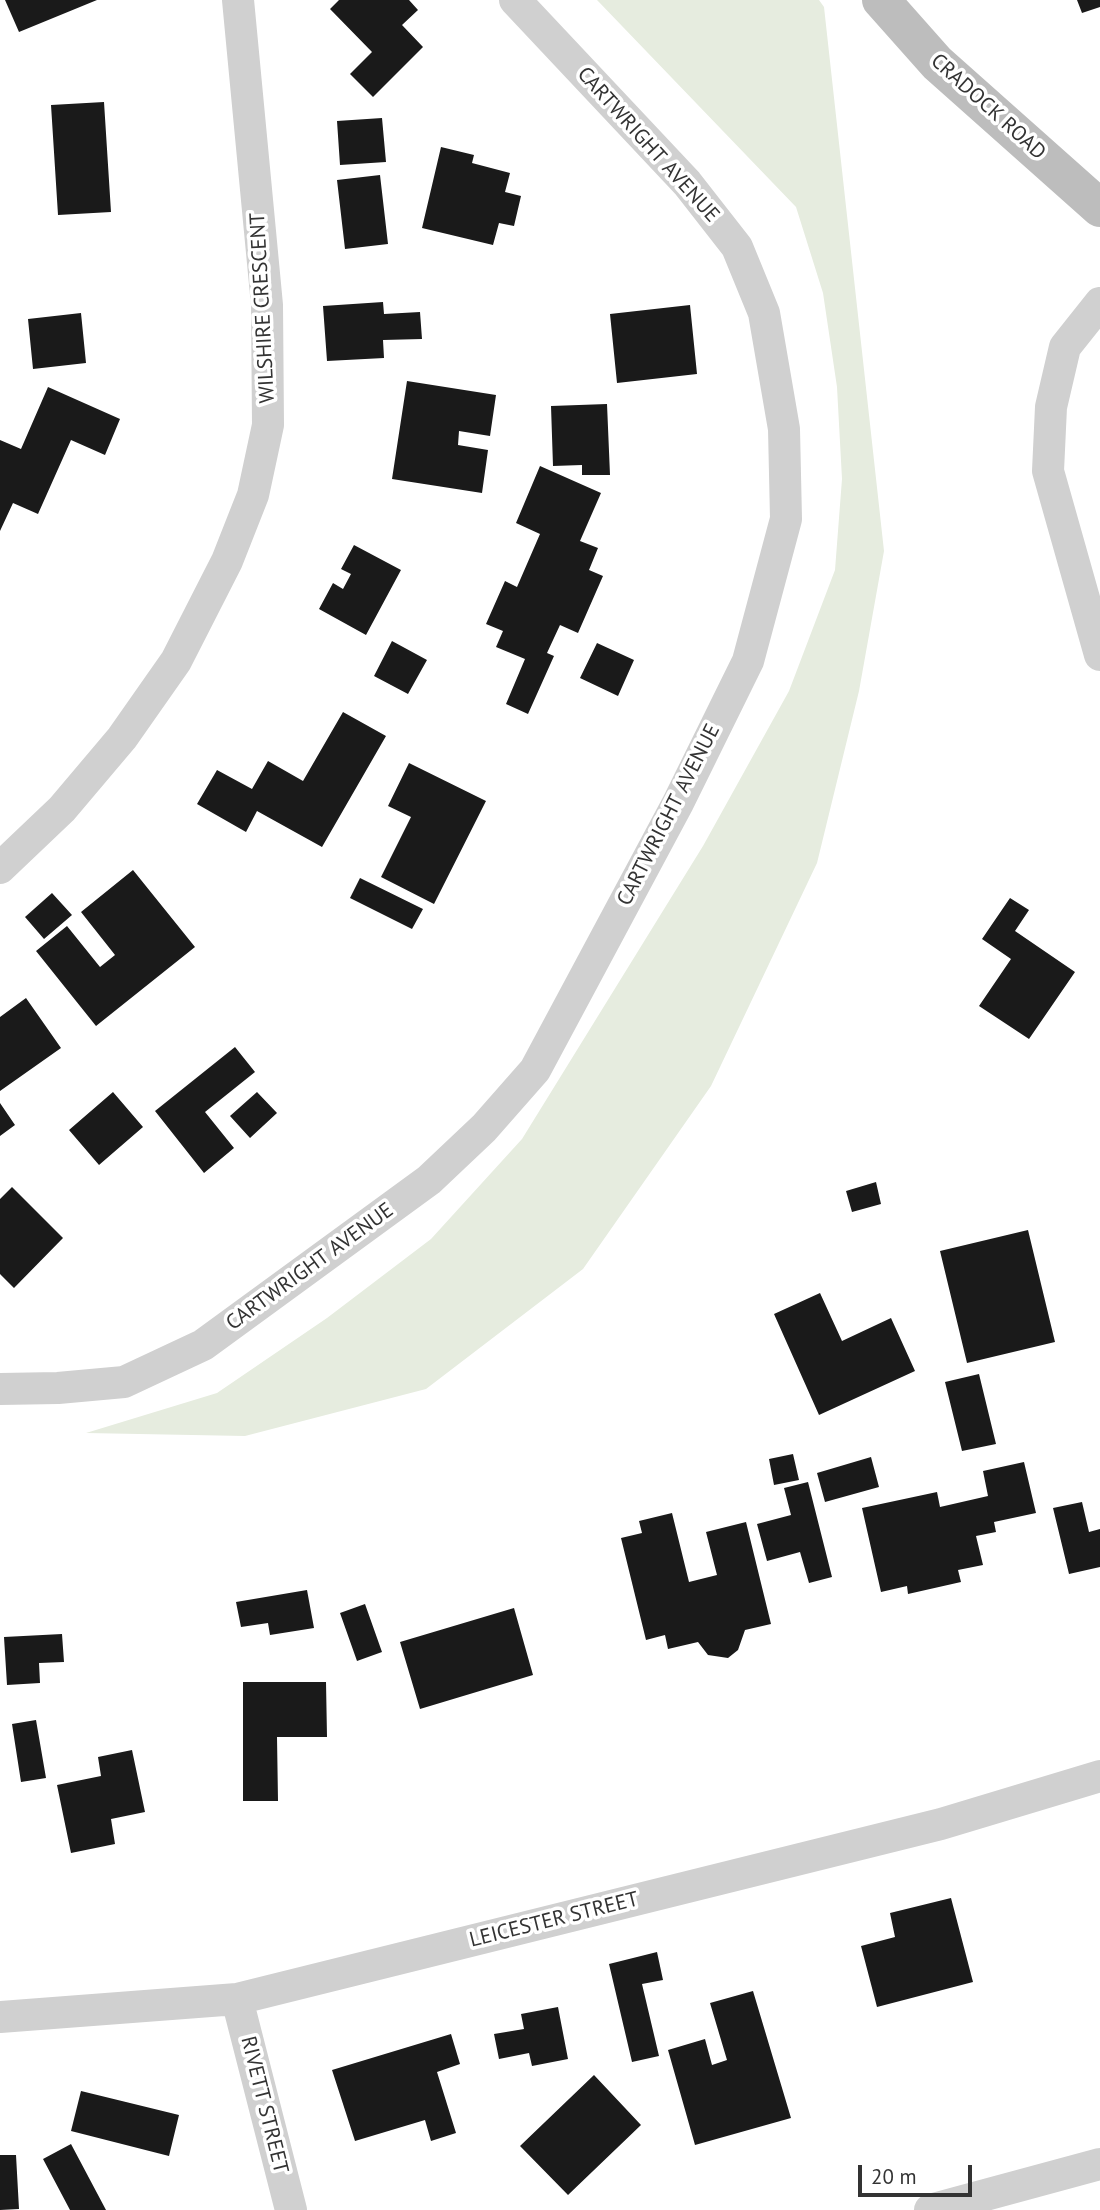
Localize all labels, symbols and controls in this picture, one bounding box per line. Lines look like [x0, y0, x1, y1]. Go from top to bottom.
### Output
street label: CRADOCK ROAD [925, 49, 1051, 165]
street label: CARTWRIGHT AVENUE [572, 62, 724, 228]
street label: WILSHIRE CRESCENT [245, 212, 281, 404]
street label: CARTWRIGHT AVENUE [612, 720, 726, 910]
street label: CARTWRIGHT AVENUE [222, 1198, 398, 1336]
street label: LEICESTER STREET [467, 1887, 641, 1953]
street label: RIVETT STREET [235, 2034, 293, 2176]
scale bar [862, 2150, 976, 2194]
text: 20 m [871, 2163, 917, 2190]

